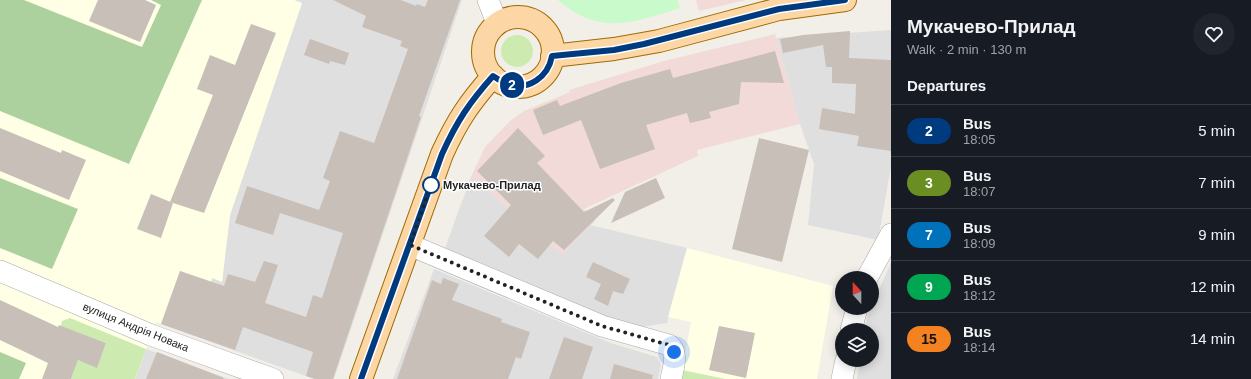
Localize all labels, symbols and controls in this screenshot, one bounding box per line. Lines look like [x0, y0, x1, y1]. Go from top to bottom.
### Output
button: heart [1193, 13, 1235, 55]
text: Мукачево-Прилад [907, 16, 1076, 37]
text: Walk · 2 min · 130 m [907, 42, 1026, 57]
line badge: 2 [499, 72, 525, 98]
text: 2 [508, 77, 516, 93]
text: Departures [907, 77, 986, 94]
text: Bus [963, 115, 991, 132]
text: 5 min [1198, 122, 1235, 139]
text: 2 [925, 123, 933, 139]
text: 18:05 [963, 132, 996, 147]
text: Bus [963, 167, 991, 184]
text: 7 min [1198, 174, 1235, 191]
text: 3 [925, 175, 933, 191]
marker: Мукачево-Прилад [422, 176, 440, 194]
place label: Мукачево-Прилад [443, 179, 541, 191]
text: 18:07 [963, 184, 996, 199]
text: Bus [963, 219, 991, 236]
text: 9 min [1198, 226, 1235, 243]
text: 7 [925, 227, 933, 243]
text: 18:09 [963, 236, 996, 251]
north arrow [835, 271, 879, 315]
map controls [835, 271, 879, 367]
text: Bus [963, 271, 991, 288]
text: 12 min [1190, 278, 1235, 295]
text: 9 [925, 279, 933, 295]
text: 18:12 [963, 288, 996, 303]
street label: вулиця Андрія Новака [81, 300, 192, 354]
button: layers [835, 323, 879, 367]
text: Bus [963, 323, 991, 340]
text: 14 min [1190, 330, 1235, 347]
text: 15 [921, 331, 937, 347]
text: 18:14 [963, 340, 996, 355]
your location [664, 342, 684, 362]

